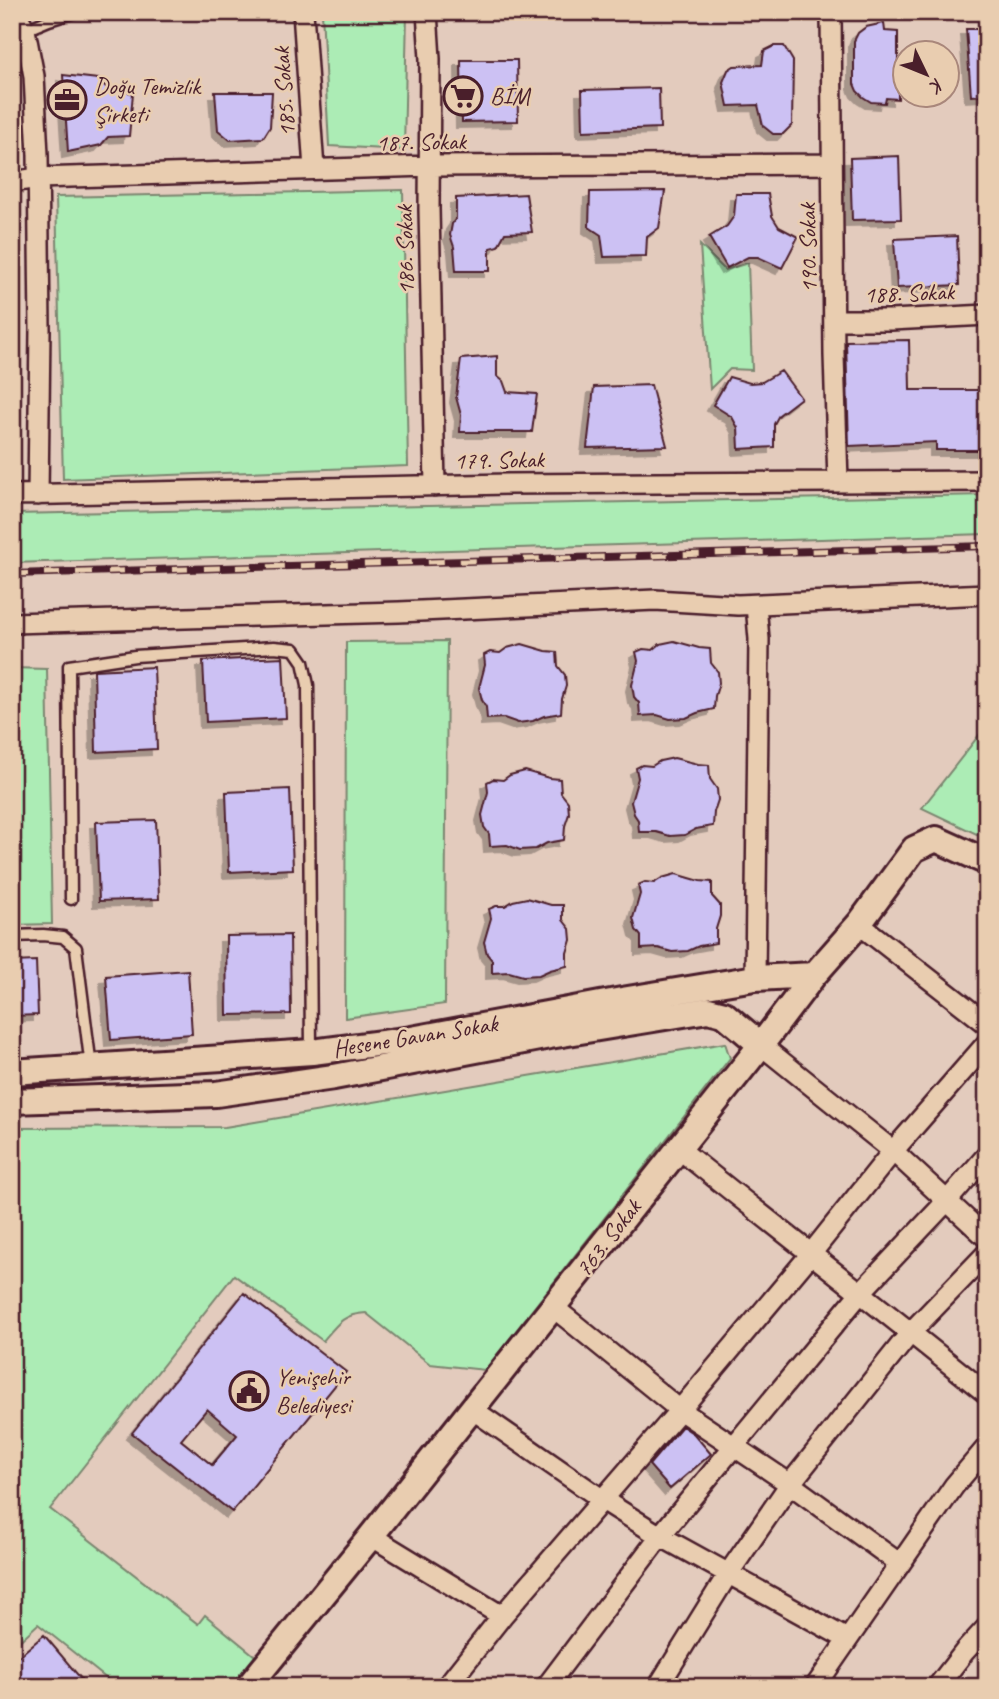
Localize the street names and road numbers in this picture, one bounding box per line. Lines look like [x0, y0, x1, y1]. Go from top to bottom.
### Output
street label: 185. Sokak [266, 44, 302, 138]
street label: 187. Sokak [376, 126, 468, 158]
street label: 190. Sokak [792, 201, 824, 293]
street label: 186. Sokak [389, 203, 421, 295]
street label: 188. Sokak [864, 276, 957, 310]
street label: 179. Sokak [454, 444, 546, 476]
street label: Hesene Gavan Sokak [331, 1008, 502, 1064]
street label: 763. Sokak [568, 1192, 649, 1283]

